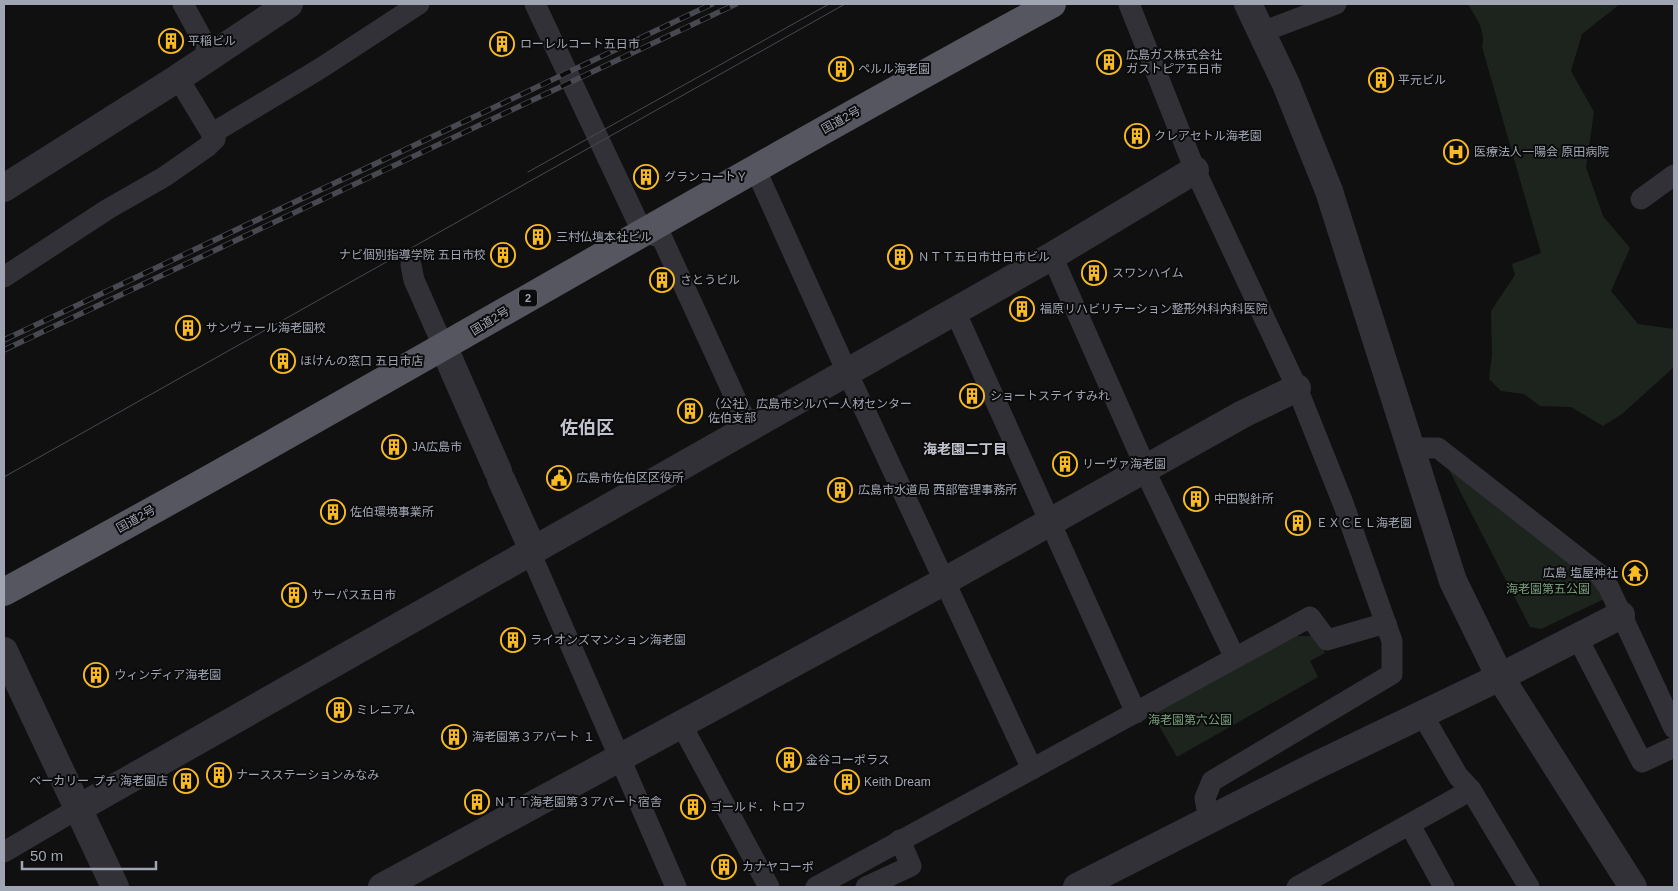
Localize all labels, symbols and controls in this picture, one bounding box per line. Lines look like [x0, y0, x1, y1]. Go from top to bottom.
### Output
building icon: 平稲ビル [158, 28, 184, 54]
building icon: ローレルコート五日市 [489, 31, 515, 57]
place label: 平稲ビル [188, 34, 236, 48]
place label: ローレルコート五日市 [520, 37, 640, 51]
place label: 広島ガス株式会社 ガストピア五日市 [1126, 48, 1222, 76]
building icon: 広島ガス株式会社 ガストピア五日市 [1096, 49, 1122, 75]
building icon: ペルル海老園 [828, 56, 854, 82]
place label: ペルル海老園 [858, 62, 930, 76]
building icon: 平元ビル [1368, 67, 1394, 93]
place label: 平元ビル [1398, 73, 1446, 87]
street label: 国道2号 [819, 104, 863, 136]
building icon: クレアセトル海老園 [1124, 123, 1150, 149]
place label: クレアセトル海老園 [1154, 129, 1262, 143]
hospital icon: 医療法人一陽会 原田病院 [1443, 139, 1469, 165]
place label: 医療法人一陽会 原田病院 [1474, 145, 1609, 159]
building icon: グランコートＹ [633, 164, 659, 190]
place label: グランコートＹ [664, 170, 748, 184]
building icon: 三村仏壇本社ビル [525, 224, 551, 250]
place label: 三村仏壇本社ビル [556, 230, 652, 244]
building icon: ナビ個別指導学院 五日市校 [490, 242, 516, 268]
building icon: ＮＴＴ五日市廿日市ビル [887, 244, 913, 270]
place label: ナビ個別指導学院 五日市校 [339, 248, 486, 262]
place label: ＮＴＴ五日市廿日市ビル [918, 250, 1050, 264]
building icon: スワンハイム [1081, 260, 1107, 286]
place label: スワンハイム [1112, 266, 1184, 280]
building icon: さとうビル [649, 267, 675, 293]
place label: さとうビル [680, 273, 740, 287]
road number: 2 [519, 290, 537, 306]
building icon: 福原リハビリテーション整形外科内科医院 [1009, 296, 1035, 322]
place label: 福原リハビリテーション整形外科内科医院 [1040, 302, 1268, 316]
street label: 国道2号 [468, 304, 512, 338]
building icon: サンヴェール海老園校 [175, 315, 201, 341]
place label: サンヴェール海老園校 [206, 321, 326, 335]
building icon: ほけんの窓口 五日市店 [270, 348, 296, 374]
place label: ほけんの窓口 五日市店 [300, 354, 423, 368]
building icon: ショートステイすみれ [959, 383, 985, 409]
place label: ショートステイすみれ [990, 389, 1110, 403]
place label: （公社）広島市シルバー人材センター 佐伯支部 [708, 397, 912, 425]
building icon: （公社）広島市シルバー人材センター 佐伯支部 [677, 398, 703, 424]
district label: 佐伯区 [560, 418, 614, 438]
building icon: JA広島市 [381, 434, 407, 460]
place label: JA広島市 [412, 440, 462, 454]
district label: 海老園二丁目 [923, 441, 1007, 457]
building icon: リーヴァ海老園 [1052, 451, 1078, 477]
place label: リーヴァ海老園 [1082, 457, 1166, 471]
public building icon: 広島市佐伯区区役所 [546, 465, 572, 491]
place label: 広島市佐伯区区役所 [576, 471, 684, 485]
building icon: 広島市水道局 西部管理事務所 [827, 477, 853, 503]
place label: 広島市水道局 西部管理事務所 [858, 483, 1017, 497]
building icon: 中田製針所 [1183, 486, 1209, 512]
place label: 中田製針所 [1214, 492, 1274, 506]
building icon: 佐伯環境事業所 [320, 499, 346, 525]
street label: 国道2号 [114, 503, 158, 535]
place label: 佐伯環境事業所 [350, 505, 434, 519]
building icon: ＥＸＣＥＬ海老園 [1285, 510, 1311, 536]
place label: ＥＸＣＥＬ海老園 [1316, 516, 1412, 530]
temple icon: 広島 塩屋神社 [1622, 560, 1648, 586]
place label: 広島 塩屋神社 [1543, 566, 1618, 580]
building icon: サーパス五日市 [281, 582, 307, 608]
park label: 海老園第五公園 [1506, 582, 1590, 596]
place label: サーパス五日市 [312, 588, 396, 602]
building icon: ライオンズマンション海老園 [500, 627, 526, 653]
place label: ライオンズマンション海老園 [530, 633, 686, 647]
building icon: ウィンディア海老園 [83, 662, 109, 688]
place label: ウィンディア海老園 [114, 668, 221, 682]
building icon: ミレニアム [326, 697, 352, 723]
place label: ミレニアム [356, 703, 415, 717]
park label: 海老園第六公園 [1148, 713, 1232, 727]
building icon: 海老園第３アパート １ [441, 724, 467, 750]
place label: 海老園第３アパート １ [472, 730, 595, 744]
building icon: 金谷コーポラス [776, 747, 802, 773]
place label: 金谷コーポラス [806, 753, 890, 767]
building icon: ナースステーションみなみ [206, 762, 232, 788]
building icon: ベーカリー プチ 海老園店 [173, 768, 199, 794]
place label: ナースステーションみなみ [236, 768, 379, 782]
building icon: Keith Dream [834, 769, 860, 795]
place label: ベーカリー プチ 海老園店 [29, 774, 168, 788]
place label: Keith Dream [864, 775, 931, 789]
building icon: ＮＴＴ海老園第３アパート宿舎 [464, 789, 490, 815]
building icon: ゴールド．トロフ [680, 794, 706, 820]
place label: ＮＴＴ海老園第３アパート宿舎 [494, 795, 662, 809]
place label: ゴールド．トロフ [710, 800, 806, 814]
scale bar [22, 838, 156, 870]
text: 50 m [30, 847, 63, 864]
building icon: カナヤコーポ [711, 854, 737, 880]
place label: カナヤコーポ [742, 860, 814, 874]

